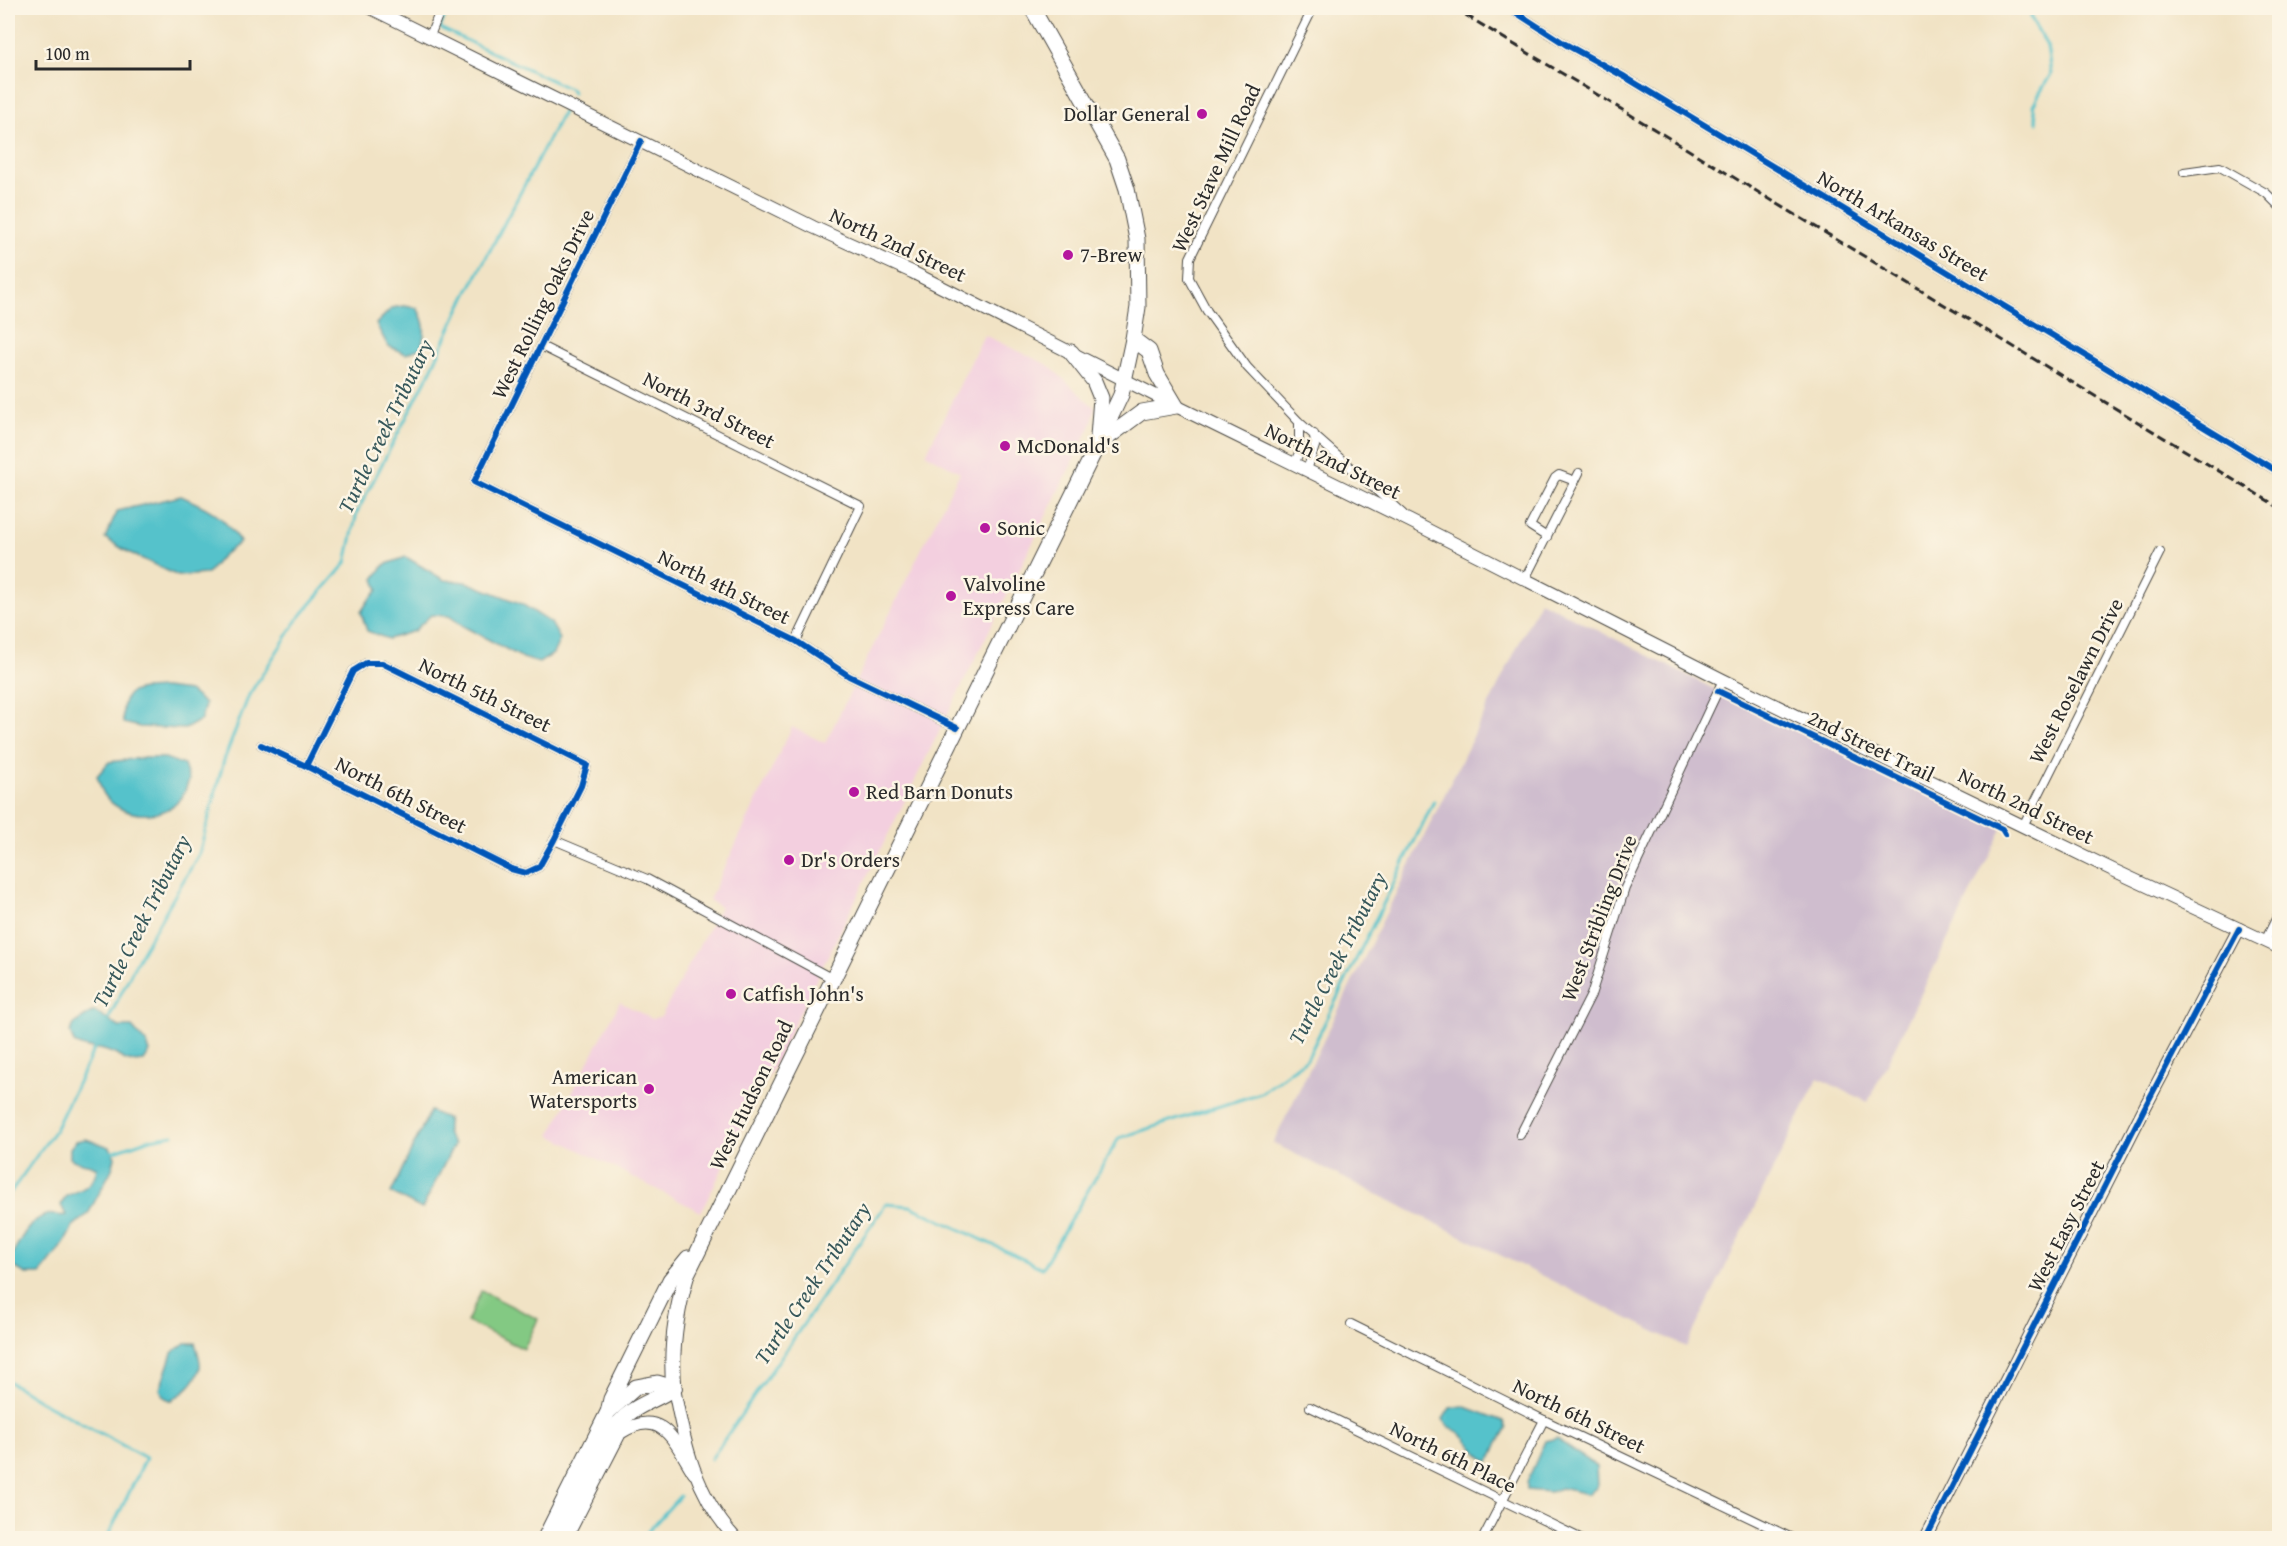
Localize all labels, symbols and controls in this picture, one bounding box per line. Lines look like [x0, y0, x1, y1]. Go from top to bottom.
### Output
scale bar [36, 33, 190, 71]
text: 100 m [45, 40, 90, 67]
street label: West Stave Mill Road [1163, 78, 1268, 257]
place label: Dollar General [1063, 98, 1190, 129]
marker: Dollar General [1195, 107, 1209, 121]
street label: North Arkansas Street [1812, 162, 1995, 289]
street label: North 2nd Street [825, 199, 972, 290]
street label: West Rolling Oaks Drive [483, 203, 602, 404]
place label: 7-Brew [1080, 239, 1142, 270]
marker: 7-Brew [1061, 248, 1075, 262]
water label: Turtle Creek Tributary [329, 334, 441, 518]
street label: North 3rd Street [638, 363, 781, 456]
street label: North 2nd Street [1260, 414, 1407, 507]
place label: McDonald's [1017, 430, 1120, 461]
marker: McDonald's [998, 439, 1012, 453]
place label: Sonic [997, 512, 1045, 543]
marker: Sonic [978, 521, 992, 535]
street label: North 4th Street [653, 541, 796, 632]
place label: Valvoline Express Care [963, 568, 1075, 623]
marker: Valvoline Express Care [944, 589, 958, 603]
street label: West Roselawn Drive [2020, 592, 2131, 769]
street label: North 5th Street [414, 649, 557, 740]
street label: 2nd Street Trail [1803, 701, 1940, 790]
street label: North 6th Street [330, 748, 473, 841]
street label: North 2nd Street [1953, 759, 2100, 852]
place label: Red Barn Donuts [866, 776, 1013, 807]
marker: Red Barn Donuts [847, 785, 861, 799]
water label: Turtle Creek Tributary [84, 829, 198, 1013]
street label: West Stribling Drive [1553, 830, 1645, 1006]
place label: Dr's Orders [801, 844, 900, 875]
marker: Dr's Orders [782, 853, 796, 867]
water label: Turtle Creek Tributary [1280, 866, 1394, 1050]
place label: Catfish John's [743, 978, 864, 1009]
marker: Catfish John's [724, 987, 738, 1001]
street label: West Hudson Road [701, 1014, 801, 1175]
place label: American Watersports [529, 1061, 637, 1116]
marker: American Watersports [642, 1082, 656, 1096]
street label: West Easy Street [2019, 1154, 2112, 1297]
water label: Turtle Creek Tributary [746, 1195, 878, 1371]
street label: North 6th Street [1508, 1370, 1651, 1461]
street label: North 6th Place [1385, 1413, 1522, 1501]

